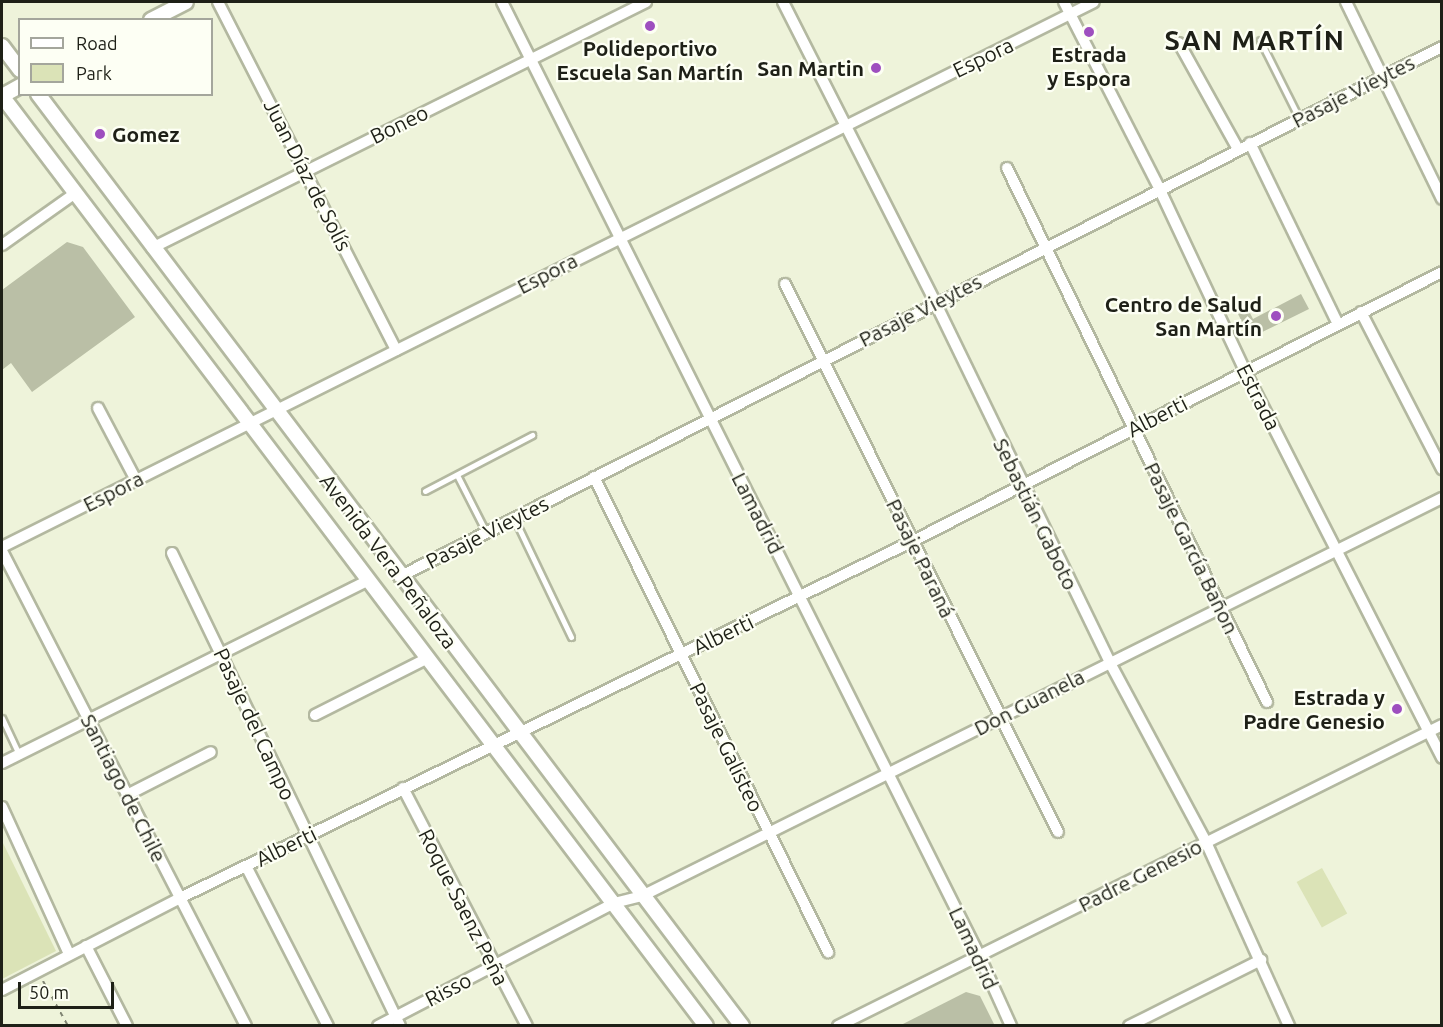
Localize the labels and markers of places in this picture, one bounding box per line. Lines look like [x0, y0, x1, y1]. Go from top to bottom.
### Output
marker: Polideportivo Escuela San Martín [643, 19, 657, 33]
marker: Estrada y Espora [1082, 25, 1096, 39]
place label: Polideportivo Escuela San Martín [557, 35, 743, 85]
place label: Estrada y Espora [1047, 41, 1131, 91]
place label: San Martin [757, 55, 864, 81]
marker: San Martin [869, 61, 883, 75]
place label: Gomez [112, 121, 180, 147]
marker: Gomez [93, 127, 107, 141]
place label: Centro de Salud San Martín [1105, 291, 1262, 341]
marker: Centro de Salud San Martín [1267, 307, 1285, 325]
place label: Estrada y Padre Genesio [1243, 684, 1385, 734]
marker: Estrada y Padre Genesio [1390, 702, 1404, 716]

